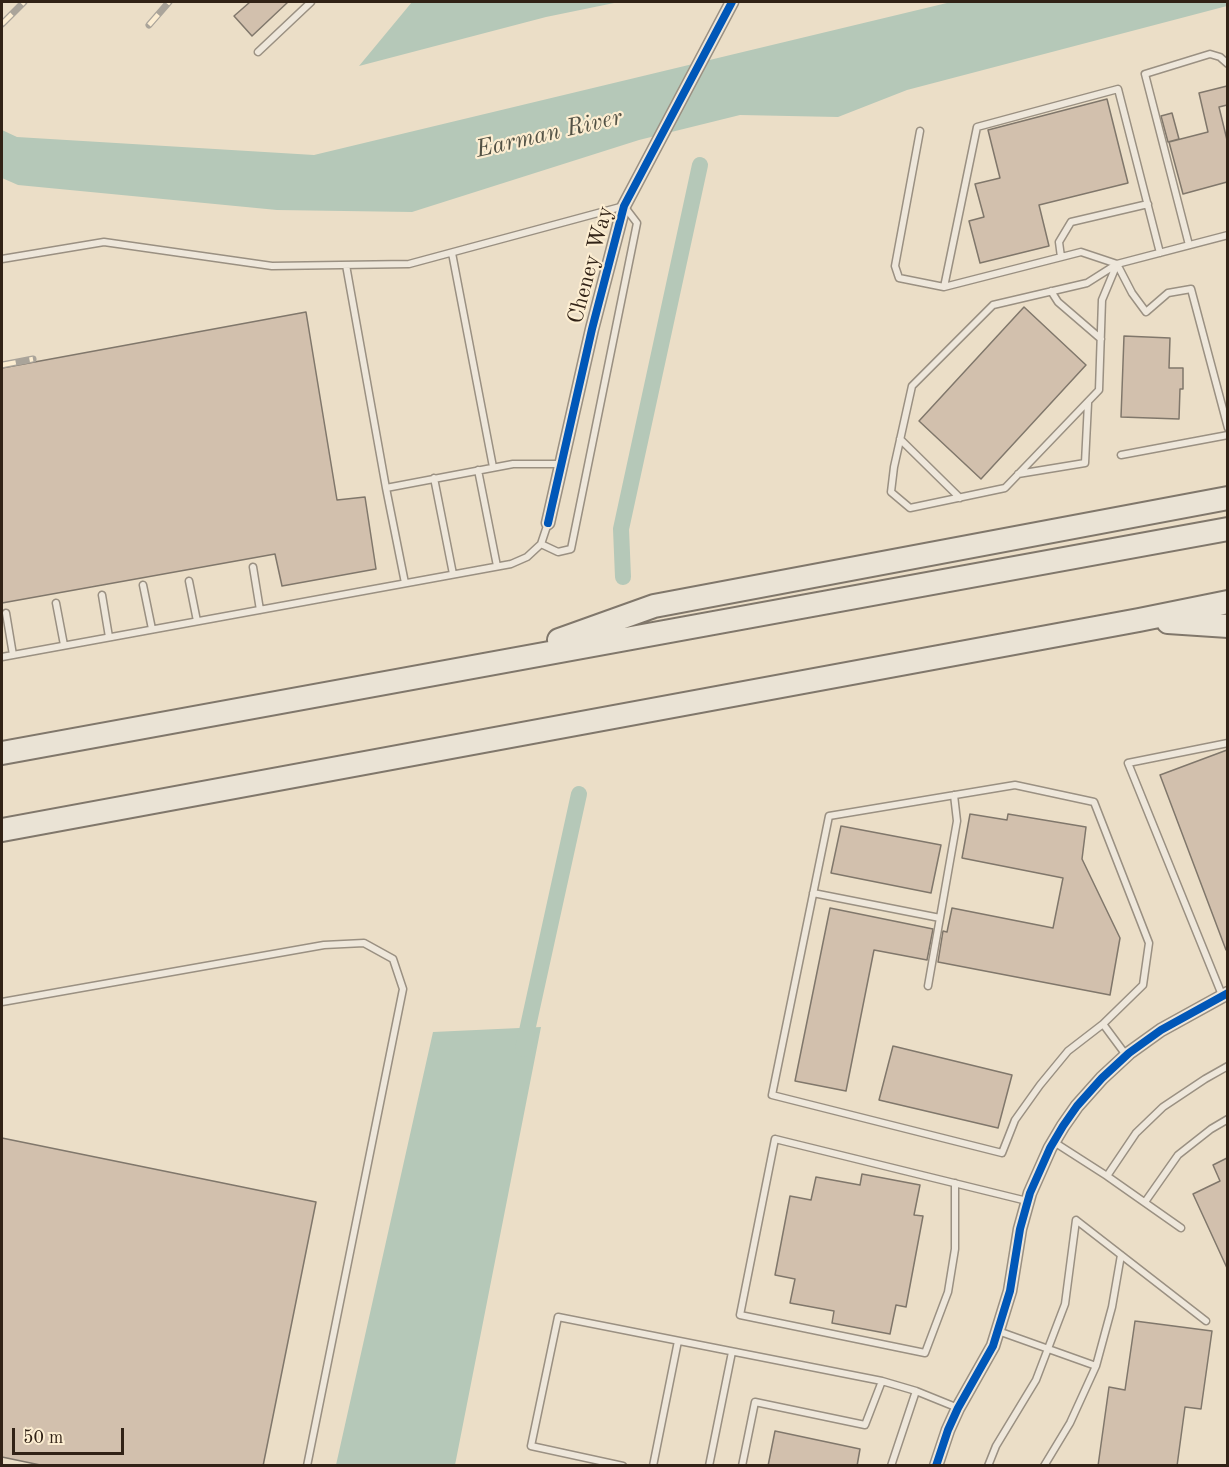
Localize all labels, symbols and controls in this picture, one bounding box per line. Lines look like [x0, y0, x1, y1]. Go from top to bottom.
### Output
water label: Earman River [473, 103, 625, 165]
street label: Cheney Way [563, 203, 619, 327]
scale bar [15, 1416, 128, 1454]
text: 50 m [23, 1429, 63, 1447]

